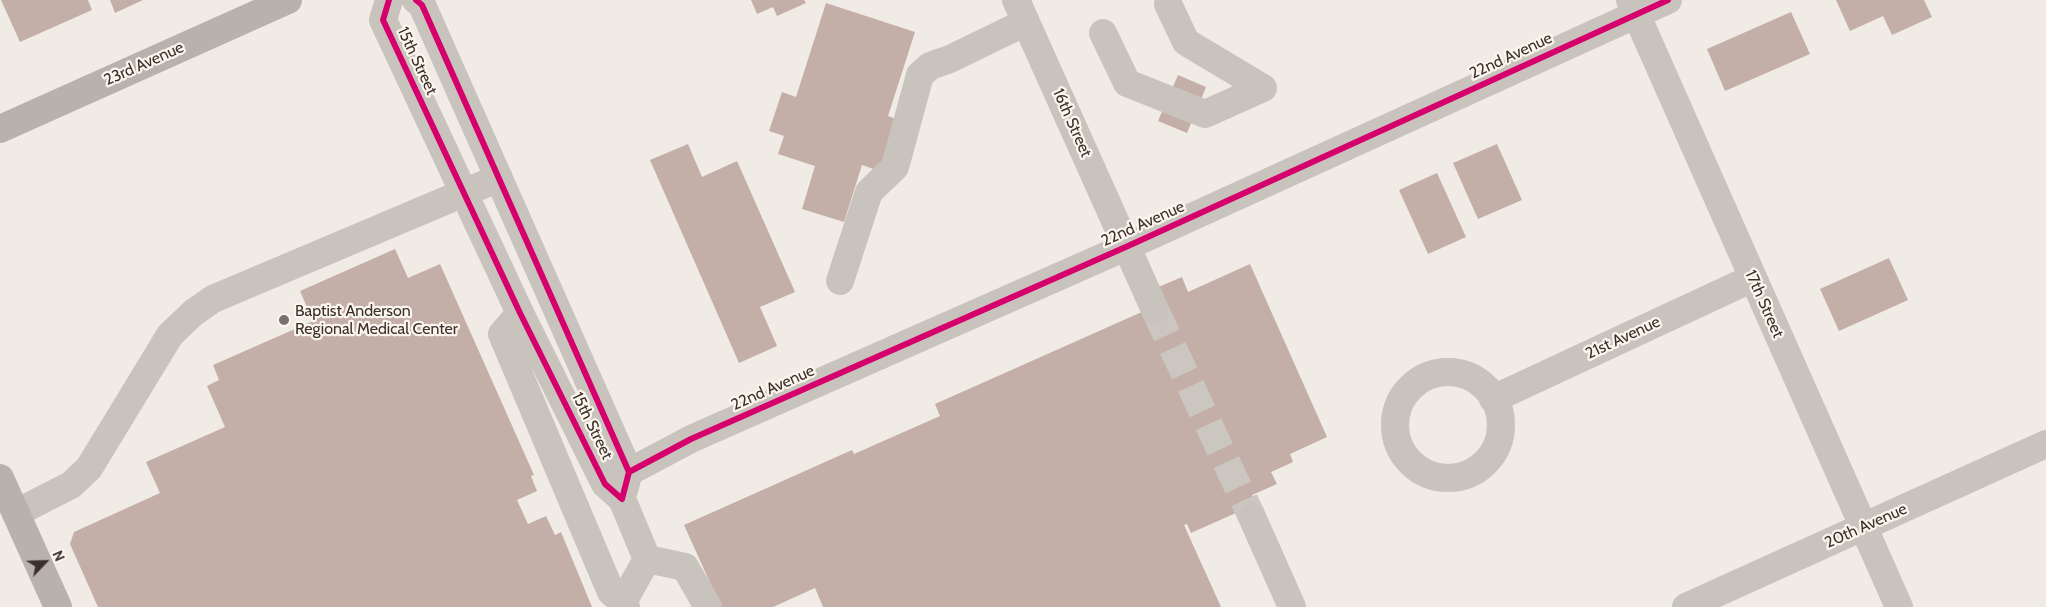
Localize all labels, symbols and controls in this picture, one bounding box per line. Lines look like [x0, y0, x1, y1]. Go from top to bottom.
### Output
street label: 15th Street [393, 24, 441, 98]
street label: 22nd Avenue [1467, 29, 1555, 83]
street label: 23rd Avenue [101, 38, 187, 90]
street label: 16th Street [1048, 86, 1096, 160]
street label: 22nd Avenue [1098, 197, 1188, 251]
street label: 17th Street [1741, 267, 1787, 341]
place label: Baptist Anderson Regional Medical Center [295, 301, 458, 339]
street label: 21st Avenue [1583, 312, 1663, 364]
marker: Baptist Anderson Regional Medical Center [277, 313, 291, 327]
street label: 22nd Avenue [728, 361, 818, 415]
street label: 15th Street [567, 389, 617, 463]
street label: 20th Avenue [1822, 499, 1910, 553]
north arrow [20, 537, 70, 587]
text: N [48, 548, 69, 564]

